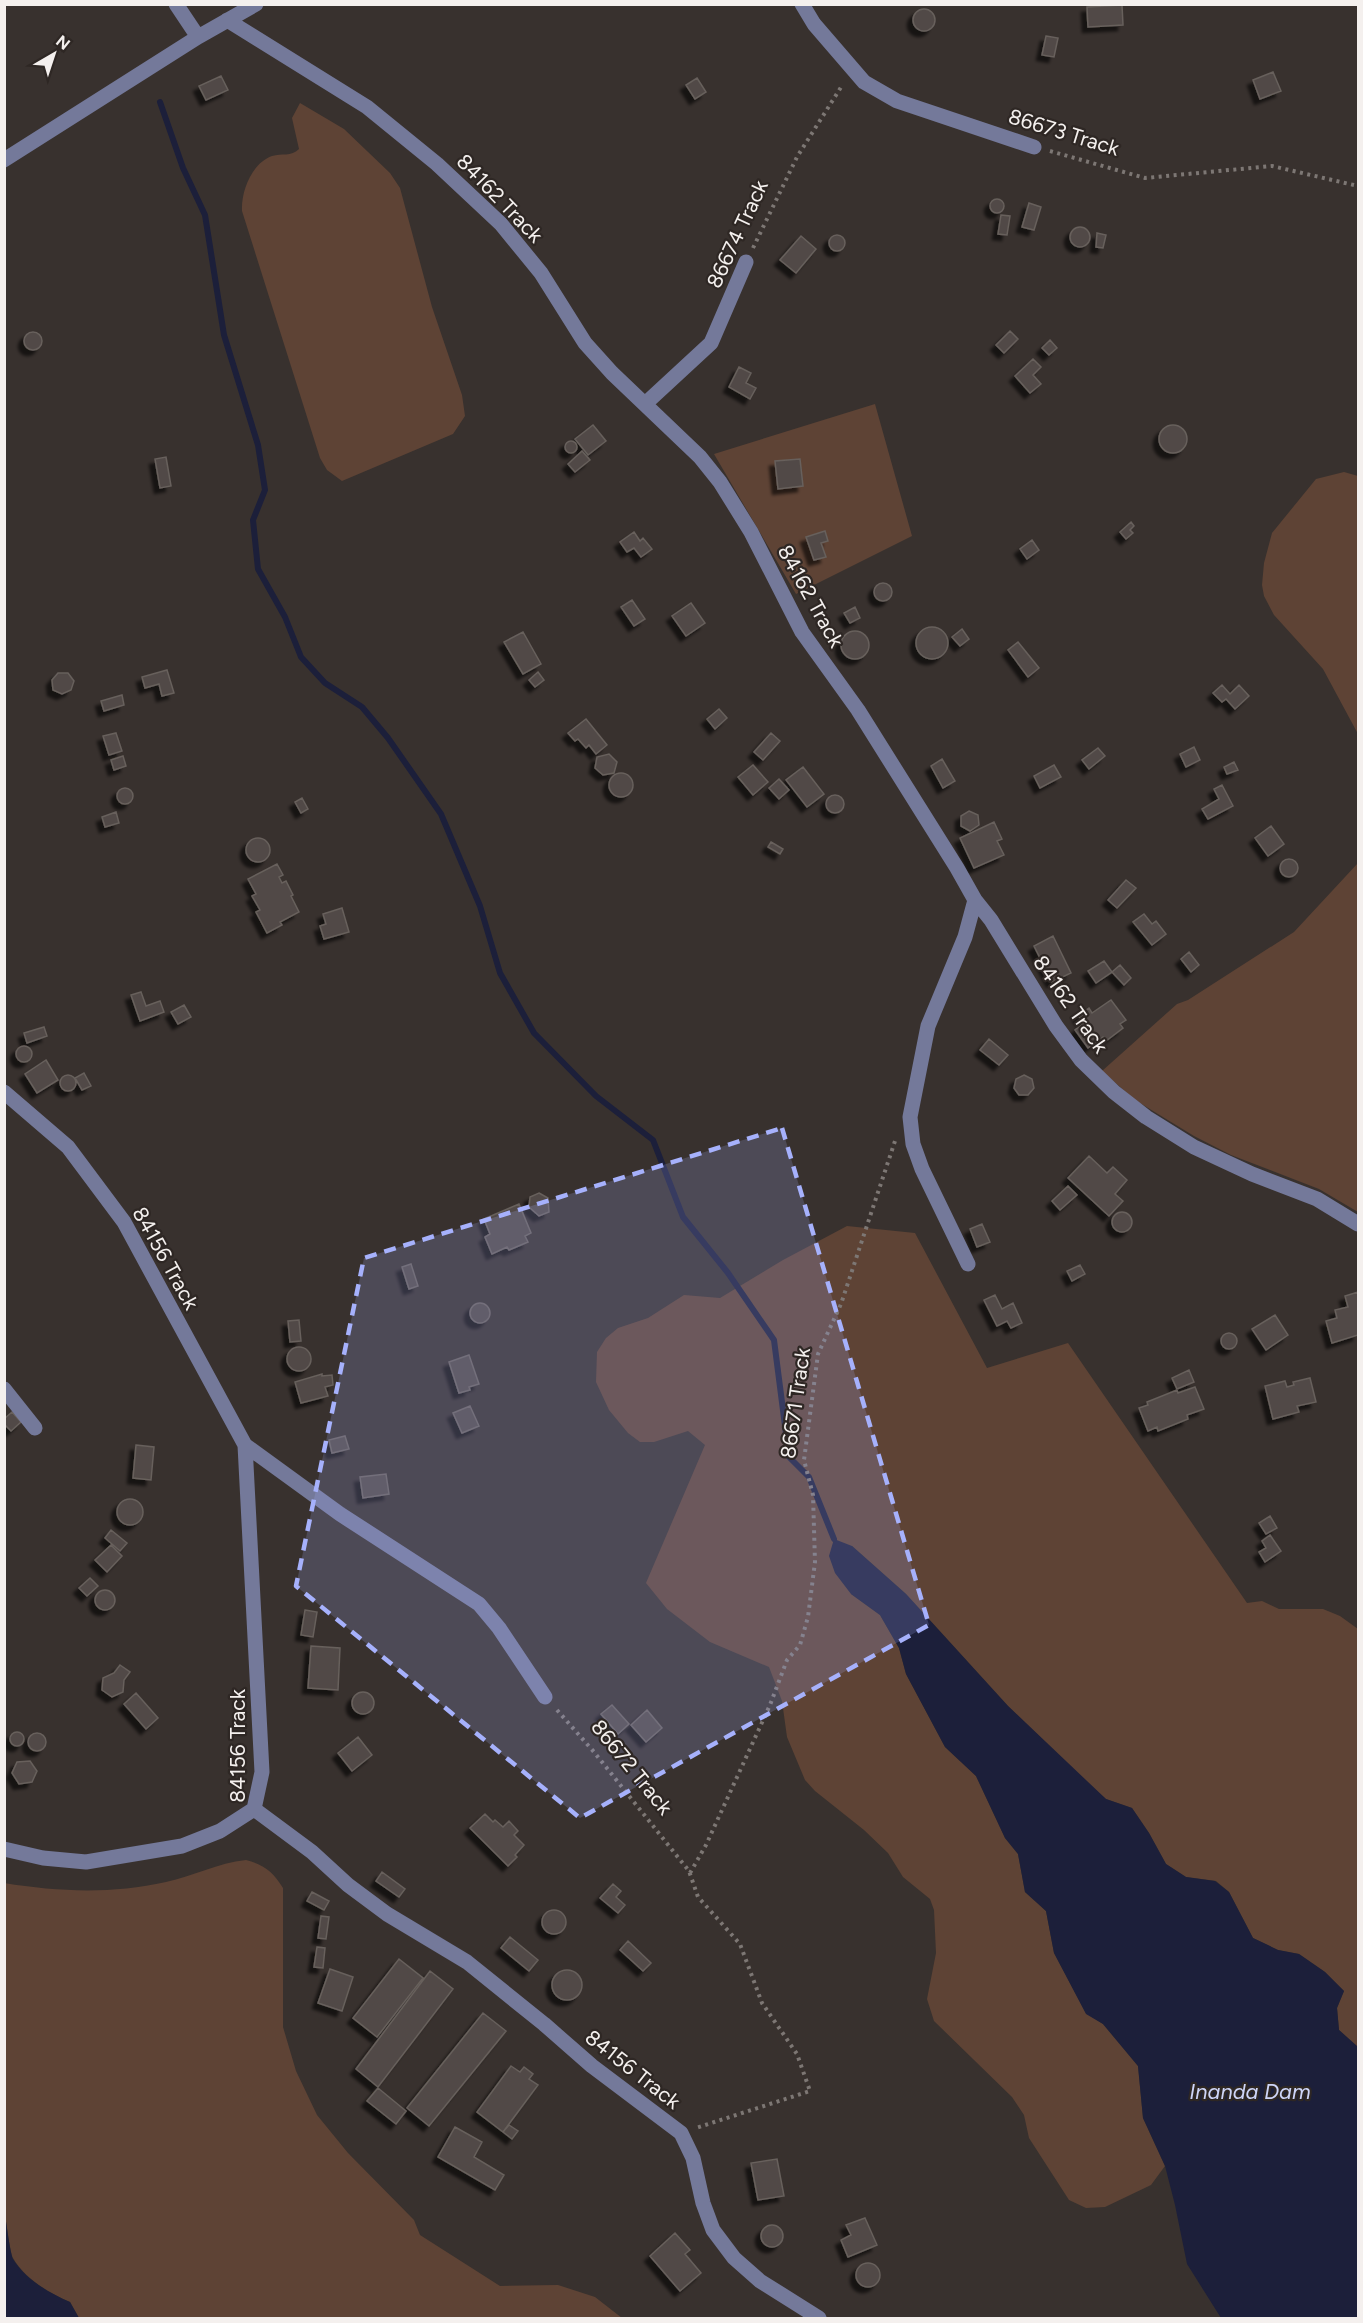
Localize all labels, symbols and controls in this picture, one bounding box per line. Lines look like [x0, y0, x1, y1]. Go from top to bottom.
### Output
north arrow [24, 24, 84, 84]
text: N [52, 31, 74, 54]
street label: 86673 Track [1006, 103, 1123, 161]
street label: 84162 Track [452, 149, 549, 248]
street label: 86674 Track [701, 175, 773, 292]
street label: 84162 Track [773, 540, 850, 652]
street label: 84162 Track [1028, 950, 1114, 1058]
street label: 84156 Track [127, 1202, 205, 1314]
street label: 86671 Track [775, 1345, 815, 1460]
street label: 84156 Track [225, 1688, 250, 1803]
street label: 86672 Track [586, 1715, 678, 1820]
street label: 84156 Track [580, 2024, 686, 2114]
water label: Inanda Dam [1189, 2078, 1311, 2105]

